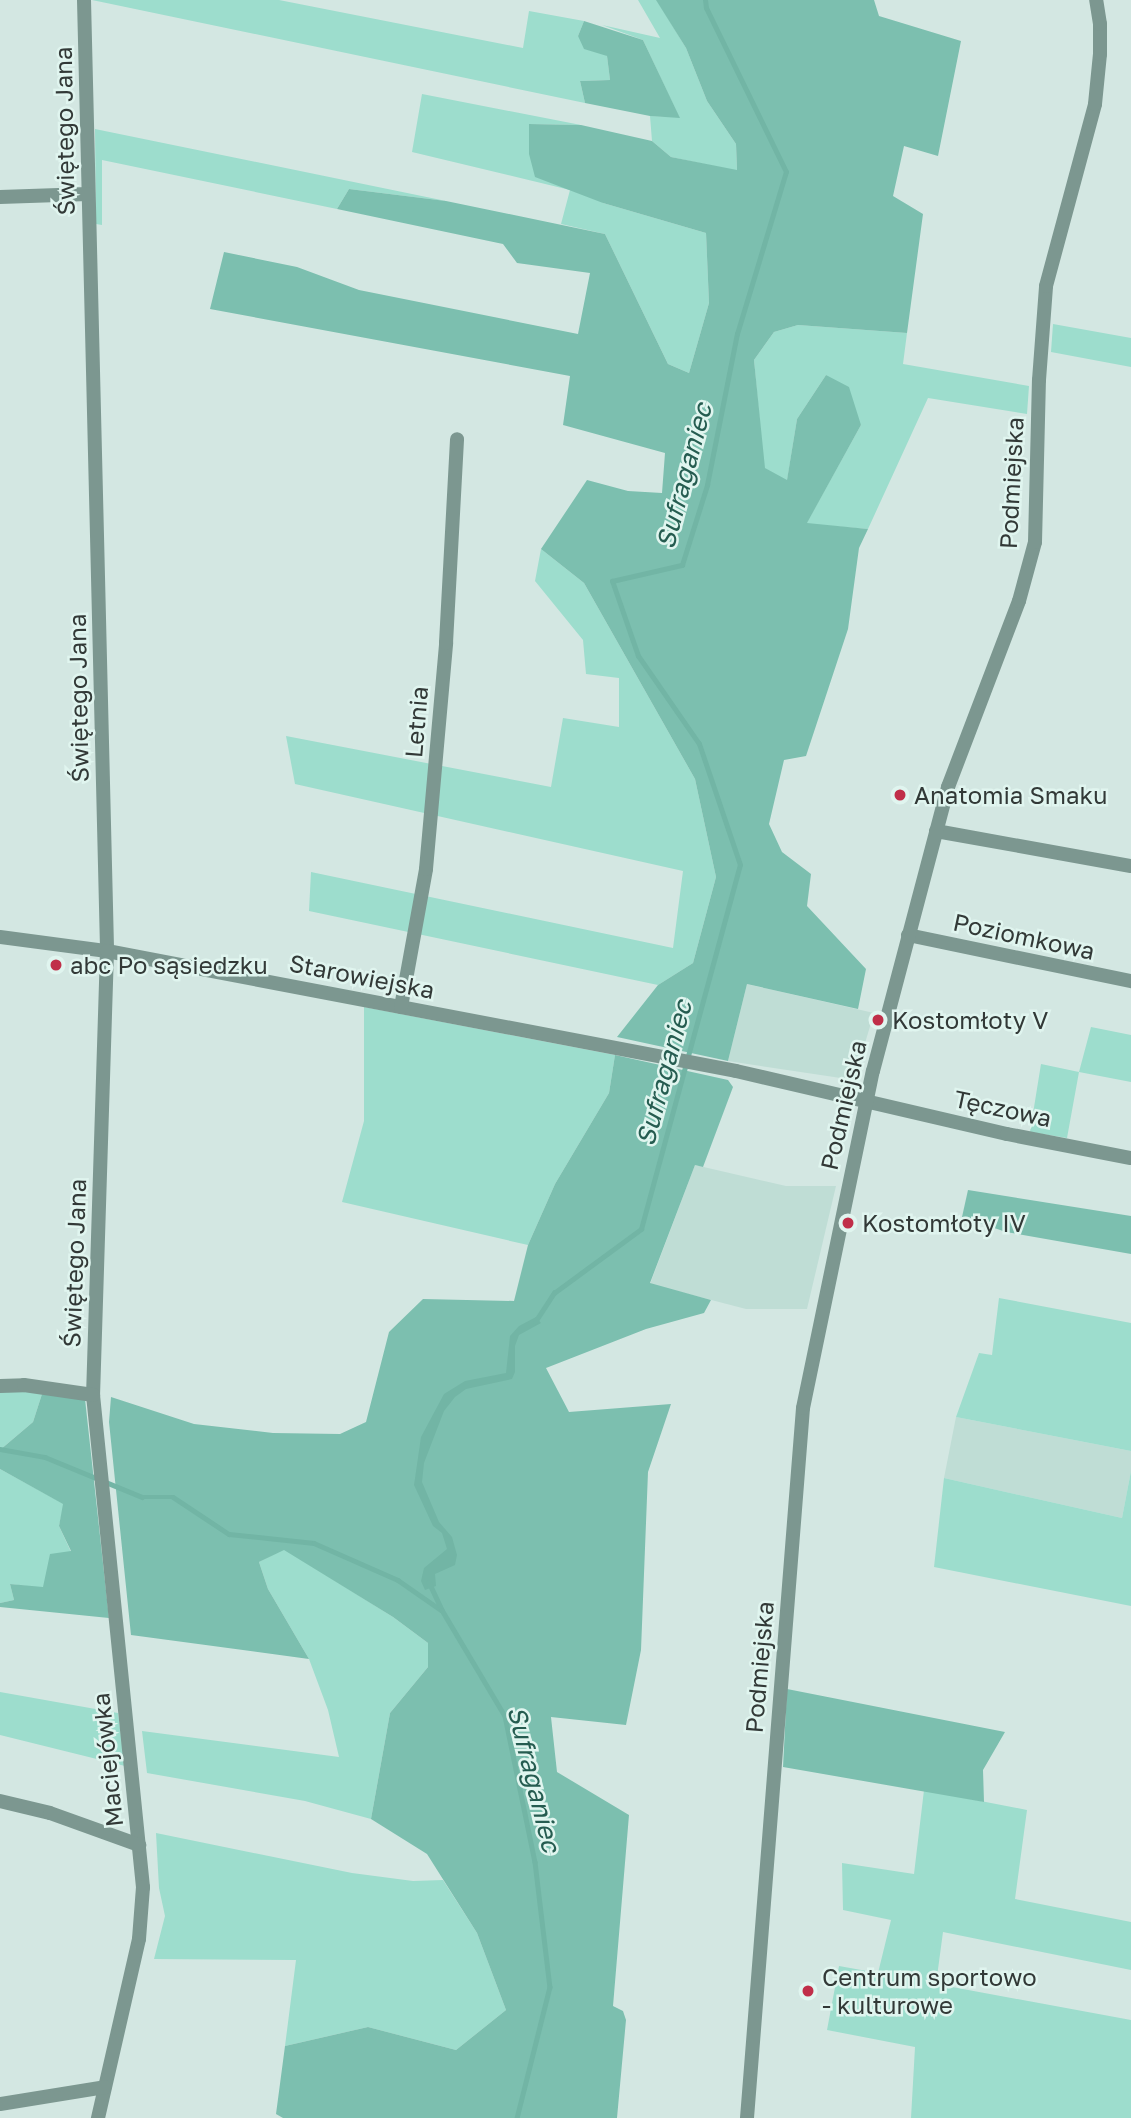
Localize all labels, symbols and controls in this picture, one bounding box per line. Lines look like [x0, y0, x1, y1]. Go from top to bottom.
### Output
street label: Świętego Jana [48, 46, 80, 216]
water label: Sufraganiec [650, 400, 718, 552]
street label: Podmiejska [993, 416, 1029, 550]
street label: Świętego Jana [62, 613, 94, 783]
street label: Letnia [399, 685, 433, 759]
place label: Anatomia Smaku [914, 781, 1108, 809]
marker: Anatomia Smaku [892, 787, 908, 803]
street label: Poziomkowa [951, 907, 1097, 965]
street label: Starowiejska [287, 948, 437, 1004]
place label: abc Po sąsiedzku [70, 951, 268, 979]
marker: abc Po sąsiedzku [48, 957, 64, 973]
water label: Sufraganiec [630, 997, 698, 1149]
place label: Kostomłoty V [892, 1006, 1048, 1034]
marker: Kostomłoty V [870, 1012, 886, 1028]
street label: Podmiejska [814, 1037, 872, 1173]
street label: Tęczowa [952, 1084, 1054, 1132]
street label: Świętego Jana [57, 1178, 91, 1348]
place label: Kostomłoty IV [862, 1209, 1026, 1237]
marker: Kostomłoty IV [840, 1215, 856, 1231]
street label: Podmiejska [739, 1600, 779, 1734]
street label: Maciejówka [86, 1692, 128, 1828]
water label: Sufraganiec [501, 1703, 567, 1855]
place label: Centrum sportowo - kulturowe [822, 1963, 1037, 2019]
marker: Centrum sportowo - kulturowe [800, 1983, 816, 1999]

